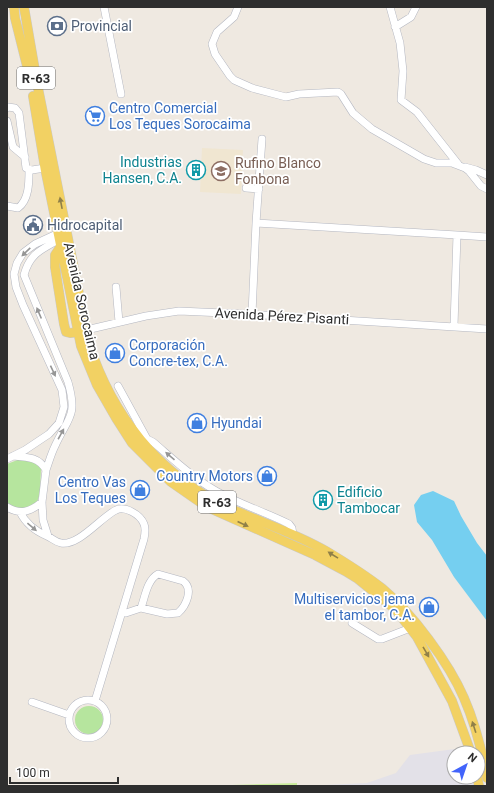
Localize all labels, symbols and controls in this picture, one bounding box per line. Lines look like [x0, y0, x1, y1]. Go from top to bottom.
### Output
bank icon: Provincial [46, 15, 68, 37]
place label: Provincial [71, 18, 132, 34]
road number: R-63 [17, 67, 55, 89]
place label: Centro Comercial Los Teques Sorocaima [109, 100, 251, 132]
supermarket icon: Centro Comercial Los Teques Sorocaima [84, 105, 106, 127]
place label: Industrias Hansen, C.A. [102, 154, 182, 186]
place label: Rufino Blanco Fonbona [235, 155, 321, 187]
building icon: Industrias Hansen, C.A. [185, 159, 207, 181]
school or university icon: Rufino Blanco Fonbona [210, 160, 232, 182]
one-way arrow [57, 197, 63, 209]
public building icon: Hidrocapital [22, 214, 44, 236]
place label: Hidrocapital [47, 217, 123, 233]
street label: Avenida Sorocaima [61, 241, 103, 361]
one-way arrow [21, 248, 30, 257]
street label: Avenida Pérez Pisanti [214, 304, 350, 328]
one-way arrow [35, 307, 41, 319]
place label: Corporación Concre-tex, C.A. [129, 337, 228, 369]
shop icon: Corporación Concre-tex, C.A. [104, 342, 126, 364]
one-way arrow [50, 365, 56, 376]
shop icon: Hyundai [186, 412, 208, 434]
place label: Hyundai [211, 415, 262, 431]
one-way arrow [58, 428, 65, 440]
one-way arrow [164, 452, 175, 461]
shop icon: Country Motors [256, 465, 278, 487]
place label: Country Motors [156, 468, 253, 484]
place label: Centro Vas Los Teques [55, 474, 126, 506]
shop icon: Centro Vas Los Teques [129, 479, 151, 501]
place label: Edificio Tambocar [337, 484, 400, 516]
building icon: Edificio Tambocar [312, 489, 334, 511]
road number: R-63 [198, 491, 236, 513]
one-way arrow [238, 521, 249, 527]
one-way arrow [26, 522, 37, 531]
one-way arrow [328, 551, 338, 559]
place label: Multiservicios jema el tambor, C.A. [294, 591, 415, 623]
shop icon: Multiservicios jema el tambor, C.A. [418, 596, 440, 618]
one-way arrow [422, 646, 429, 658]
one-way arrow [471, 721, 477, 733]
north arrow [446, 745, 486, 785]
text: N [465, 750, 479, 765]
scale bar [10, 759, 118, 785]
text: 100 m [16, 766, 50, 780]

